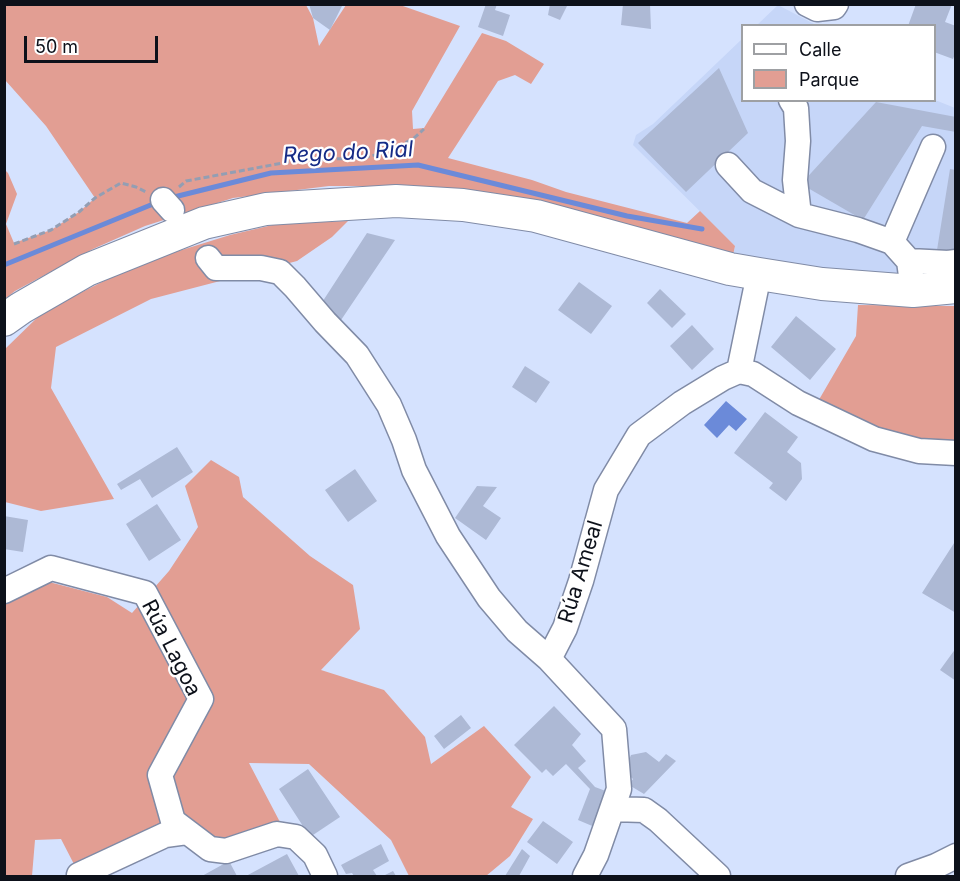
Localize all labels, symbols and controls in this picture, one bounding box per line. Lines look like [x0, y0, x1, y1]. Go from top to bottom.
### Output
scale bar [27, 24, 160, 62]
legend [741, 24, 936, 102]
text: 50 m [35, 36, 78, 57]
text: Calle [799, 39, 841, 60]
text: Parque [799, 69, 859, 90]
water label: Rego do Rial [282, 136, 414, 170]
street label: Rúa Ameal [553, 518, 609, 626]
street label: Rúa Lagoa [136, 596, 206, 700]

